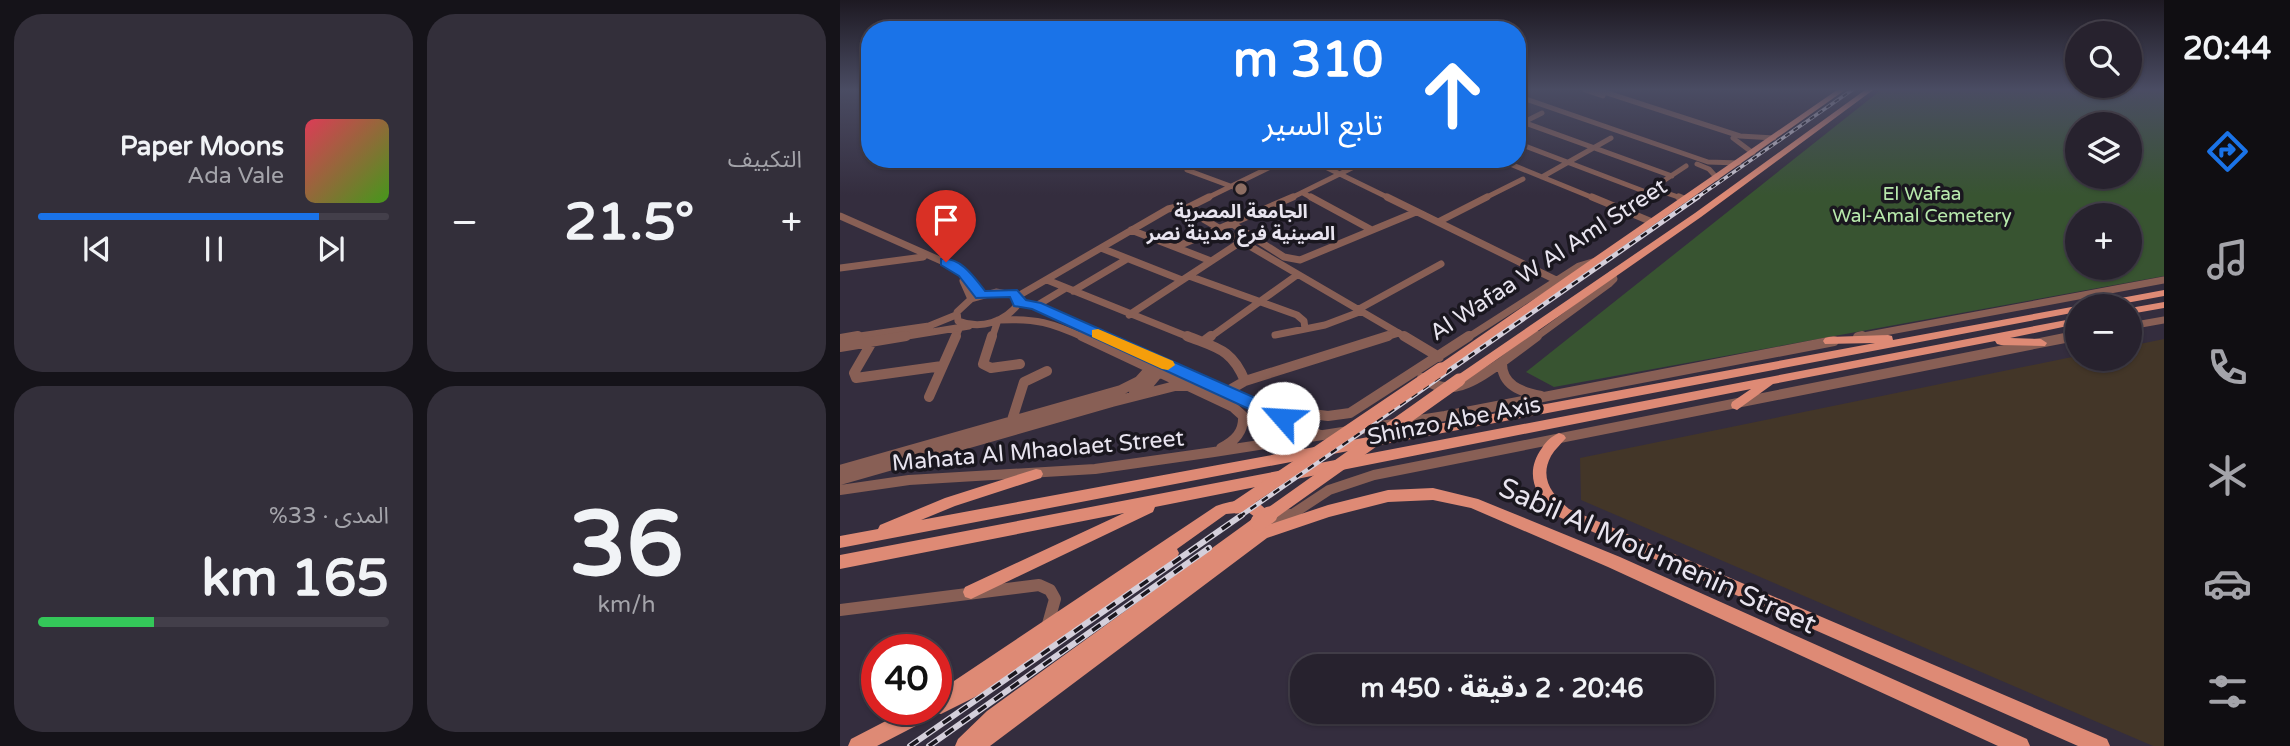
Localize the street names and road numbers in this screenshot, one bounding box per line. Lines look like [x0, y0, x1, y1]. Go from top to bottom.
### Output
street label: Al Wafaa W Al Aml Street [1425, 172, 1673, 347]
street label: Shinzo Abe Axis [1365, 390, 1543, 452]
street label: Mahata Al Mhaolaet Street [891, 424, 1186, 478]
street label: Sabil Al Mou'menin Street [1494, 470, 1822, 641]

